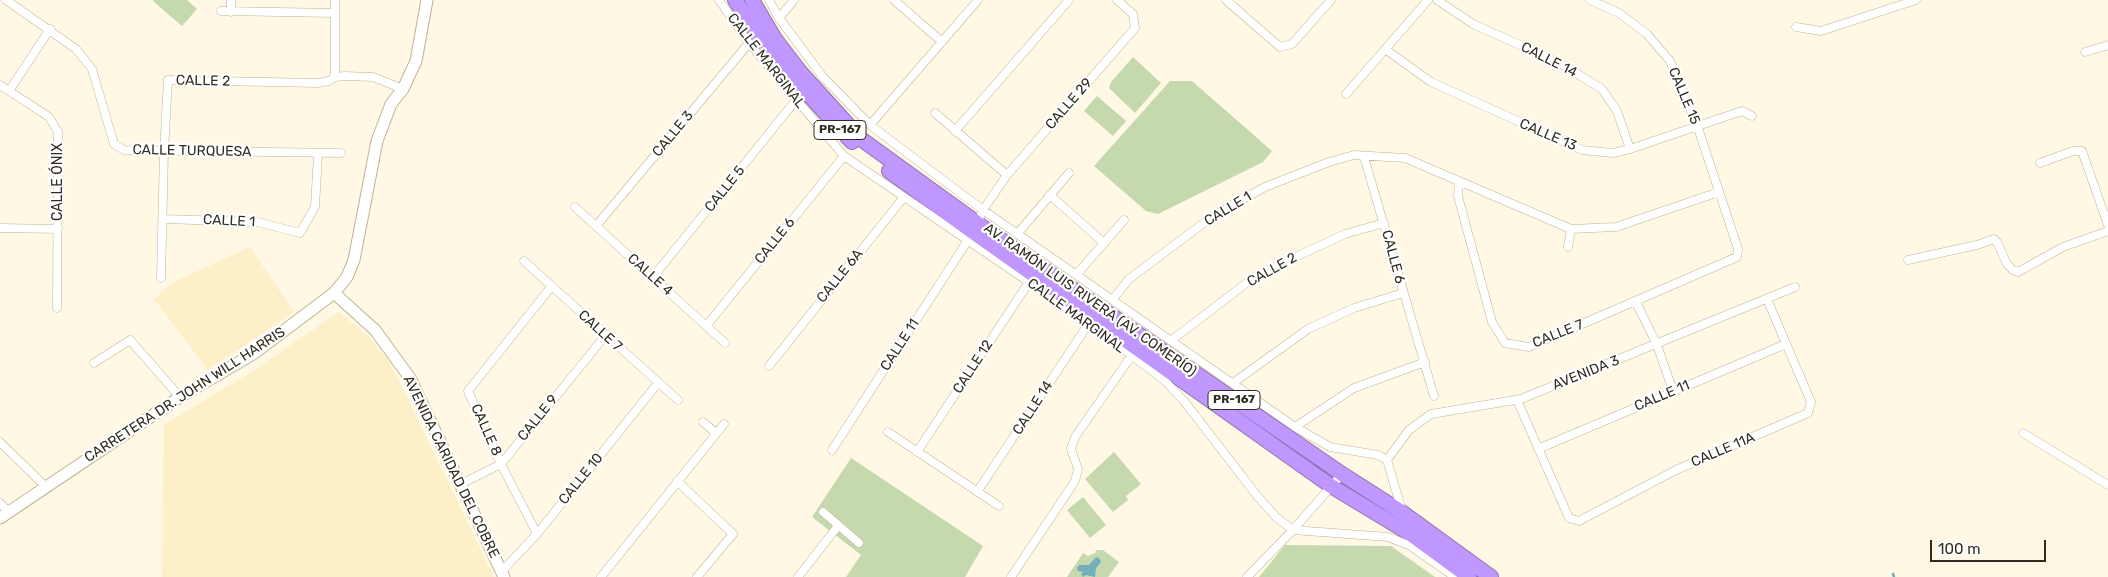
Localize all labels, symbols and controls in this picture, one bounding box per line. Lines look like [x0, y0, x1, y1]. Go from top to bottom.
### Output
street label: CALLE MARGINAL [724, 10, 808, 112]
street label: CALLE 14 [1518, 39, 1580, 81]
street label: CALLE 15 [1664, 65, 1704, 127]
street label: CALLE 2 [176, 72, 230, 90]
street label: CALLE 29 [1042, 75, 1096, 133]
street label: CALLE 3 [649, 108, 697, 160]
street label: CALLE 13 [1517, 115, 1579, 155]
road number: PR-167 [814, 120, 866, 140]
street label: CALLE TURQUESA [132, 142, 252, 160]
street label: CALLE ÓNIX [50, 143, 66, 221]
street label: CALLE 5 [701, 162, 749, 216]
street label: CALLE 1 [1201, 188, 1255, 230]
street label: CALLE 1 [202, 211, 256, 231]
street label: CALLE 6 [751, 214, 799, 268]
street label: AV. RAMÓN LUIS RIVERA (AV. COMERÍO) [980, 220, 1200, 380]
street label: CALLE 6 [1378, 228, 1408, 286]
street label: CALLE 6A [813, 246, 867, 306]
street label: CALLE 2 [1244, 249, 1300, 291]
street label: CALLE 4 [624, 250, 676, 300]
street label: CALLE MARGINAL [1024, 275, 1128, 357]
street label: CALLE 7 [575, 307, 625, 355]
street label: CALLE 11 [877, 316, 923, 374]
street label: CALLE 7 [1530, 316, 1586, 352]
street label: CARRETERA DR. JOHN WILL HARRIS [82, 324, 288, 466]
street label: CALLE 12 [949, 337, 997, 397]
street label: AVENIDA 3 [1550, 352, 1622, 394]
street label: AVENIDA CARIDAD DEL COBRE [399, 373, 503, 561]
street label: CALLE 11 [1632, 377, 1692, 415]
street label: CALLE 14 [1009, 378, 1057, 438]
road number: PR-167 [1208, 390, 1260, 410]
street label: CALLE 9 [514, 392, 562, 444]
street label: CALLE 8 [467, 401, 505, 459]
street label: CALLE 11A [1689, 429, 1757, 471]
street label: CALLE 10 [555, 450, 607, 508]
scale bar [1933, 530, 2049, 562]
text: 100 m [1938, 540, 1980, 558]

